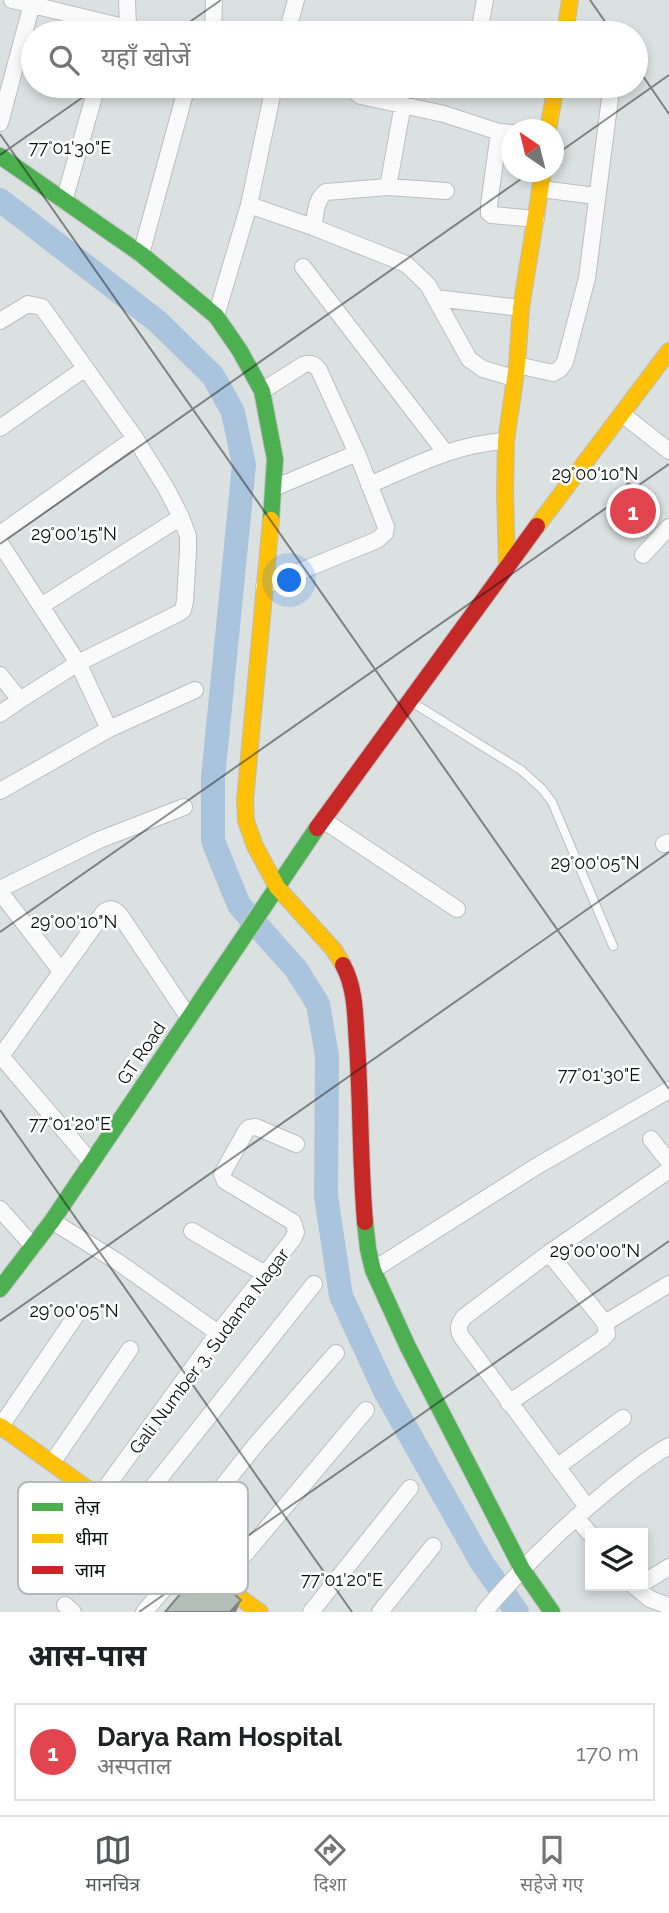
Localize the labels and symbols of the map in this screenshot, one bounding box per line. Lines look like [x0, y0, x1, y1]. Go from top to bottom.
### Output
north arrow [501, 119, 564, 182]
text: 77°01'30"E [29, 137, 111, 158]
text: 29°00'10"N [551, 463, 639, 484]
pin: 1 [610, 485, 656, 537]
text: 29°00'15"N [31, 523, 117, 544]
your location [272, 563, 306, 597]
text: 29°00'05"N [550, 852, 640, 873]
text: 29°00'10"N [30, 911, 118, 932]
street label: GT Road [112, 1018, 170, 1088]
text: 77°01'30"E [558, 1064, 640, 1085]
text: 77°01'20"E [29, 1113, 111, 1134]
text: 29°00'00"N [550, 1240, 640, 1261]
street label: Gali Number 3, Sudama Nagar [125, 1243, 294, 1458]
text: 29°00'05"N [29, 1300, 119, 1321]
legend [18, 1482, 248, 1594]
text: तेज़ [75, 1496, 101, 1518]
text: धीमा [75, 1527, 109, 1549]
text: जाम [75, 1559, 106, 1581]
text: 77°01'20"E [301, 1569, 383, 1590]

